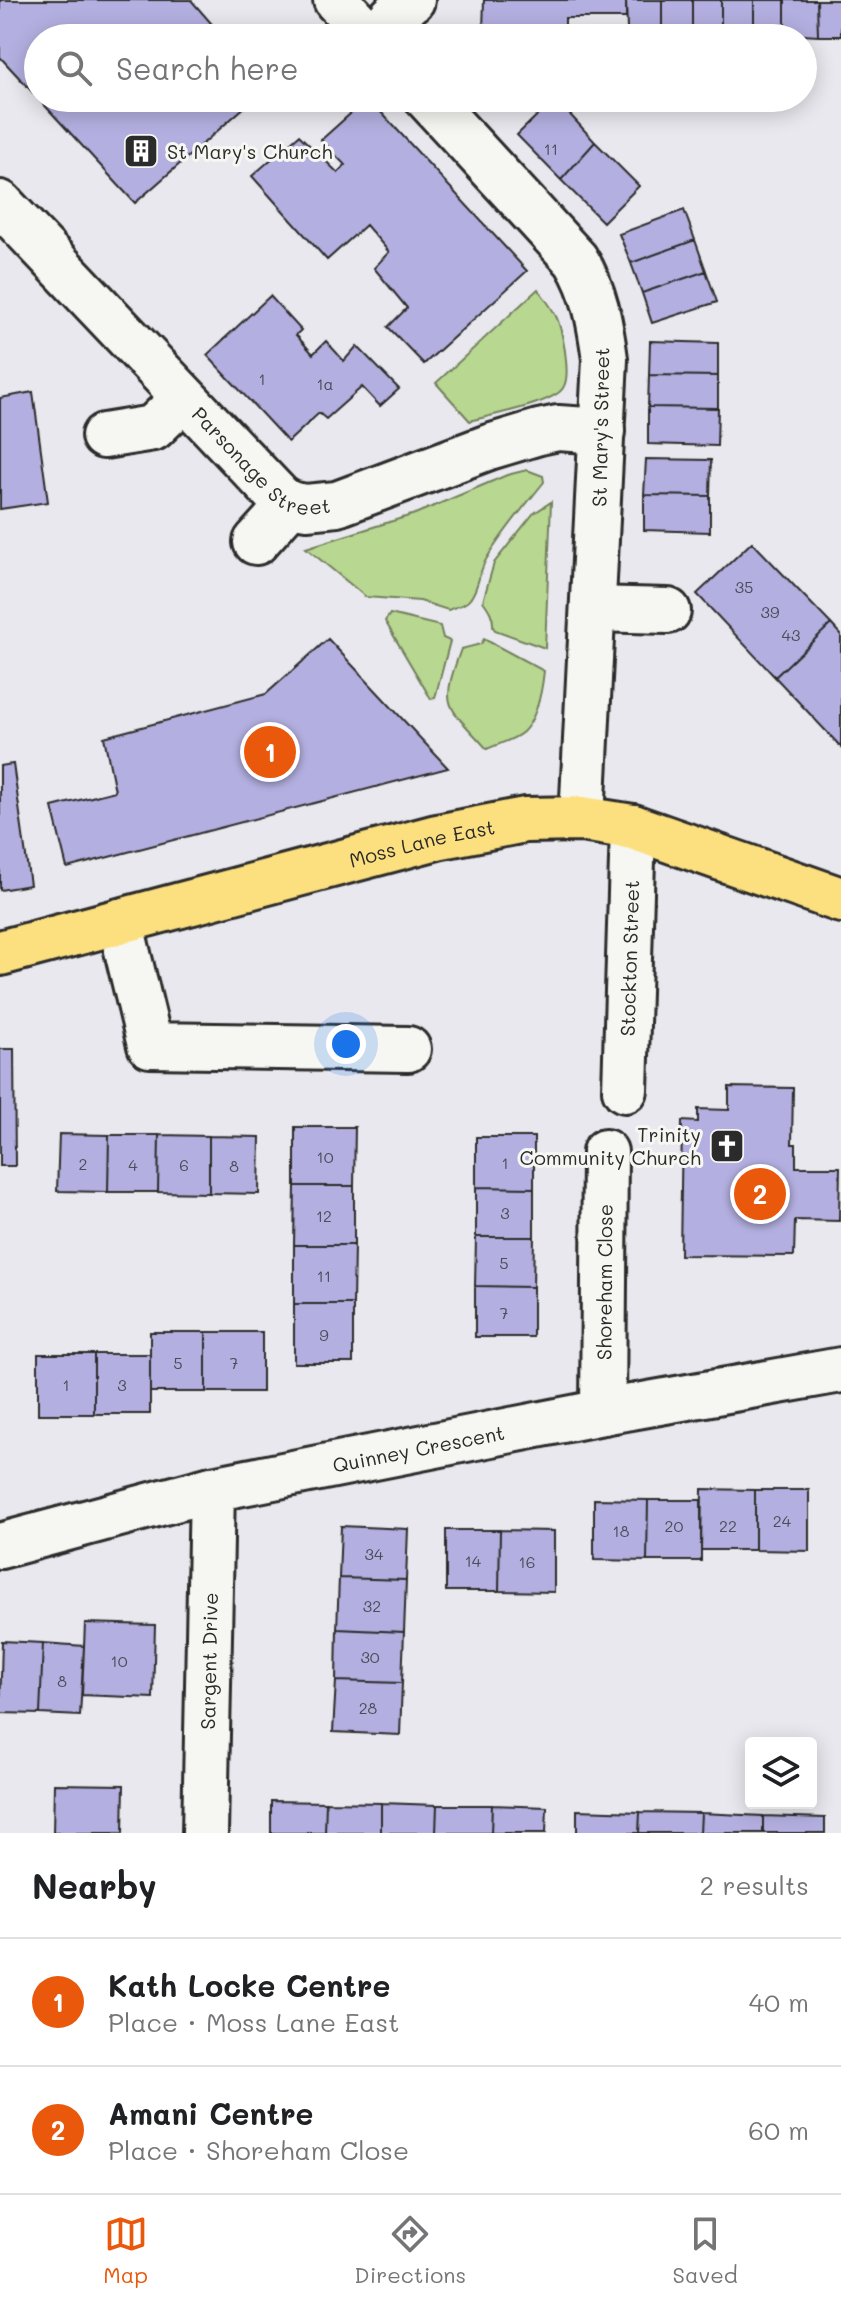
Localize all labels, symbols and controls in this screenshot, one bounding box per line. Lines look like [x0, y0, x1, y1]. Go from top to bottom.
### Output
search box [24, 24, 817, 112]
icon: search [52, 46, 96, 90]
text: Search here [116, 48, 299, 88]
building icon: St Mary's Church [122, 132, 160, 170]
place label: St Mary's Church [167, 138, 332, 164]
house number: 11 [544, 138, 558, 159]
street label: St Mary's Street [586, 347, 614, 507]
house number: 1 [258, 368, 266, 389]
house number: 1a [316, 373, 334, 394]
street label: Parsonage Street [187, 401, 331, 520]
house number: 35 [735, 576, 753, 597]
house number: 39 [761, 601, 779, 622]
house number: 43 [782, 624, 800, 645]
pin: 1 [244, 722, 296, 782]
street label: Moss Lane East [346, 813, 497, 873]
street label: Stockton Street [614, 880, 644, 1037]
your location [326, 1024, 366, 1064]
place label: Trinity Community Church [520, 1121, 701, 1170]
church icon: Trinity Community Church [708, 1127, 746, 1165]
house number: 10 [316, 1146, 334, 1167]
house number: 1 [501, 1152, 509, 1173]
house number: 2 [79, 1153, 87, 1174]
house number: 4 [128, 1154, 138, 1175]
house number: 6 [179, 1154, 189, 1175]
house number: 8 [229, 1155, 239, 1176]
pin: 2 [734, 1164, 786, 1224]
house number: 3 [500, 1202, 510, 1223]
street label: Shoreham Close [590, 1204, 618, 1360]
house number: 12 [316, 1205, 332, 1226]
house number: 5 [499, 1252, 509, 1273]
house number: 11 [317, 1265, 331, 1286]
house number: 7 [500, 1302, 509, 1323]
house number: 9 [319, 1324, 329, 1345]
house number: 5 [173, 1352, 183, 1373]
house number: 7 [230, 1352, 239, 1373]
house number: 1 [62, 1374, 70, 1395]
house number: 3 [117, 1374, 127, 1395]
street label: Quinney Crescent [330, 1419, 507, 1478]
house number: 24 [773, 1510, 792, 1531]
house number: 20 [665, 1515, 684, 1536]
house number: 22 [719, 1515, 737, 1536]
house number: 18 [613, 1520, 630, 1541]
house number: 34 [365, 1543, 384, 1564]
house number: 14 [465, 1550, 482, 1571]
house number: 16 [519, 1551, 535, 1572]
street label: Sargent Drive [194, 1592, 223, 1730]
house number: 32 [363, 1595, 381, 1616]
house number: 30 [360, 1646, 380, 1667]
house number: 10 [110, 1650, 128, 1671]
house number: 8 [57, 1670, 67, 1691]
house number: 28 [359, 1697, 378, 1718]
map controls [745, 1737, 817, 1809]
button: layers [745, 1737, 817, 1809]
text: Nearby [32, 1863, 157, 1908]
text: 2 results [700, 1868, 809, 1902]
text: Kath Locke Centre [108, 1965, 390, 2005]
text: 1 [52, 1985, 64, 2019]
text: 40 m [749, 1985, 809, 2019]
text: Place · Moss Lane East [108, 2005, 400, 2039]
text: Amani Centre [108, 2093, 314, 2133]
text: 2 [51, 2113, 65, 2147]
text: 60 m [748, 2113, 809, 2147]
text: Place · Shoreham Close [108, 2133, 409, 2167]
tab: Map [103, 2212, 148, 2289]
tab: Directions [354, 2212, 466, 2289]
tab: Saved [673, 2212, 738, 2289]

